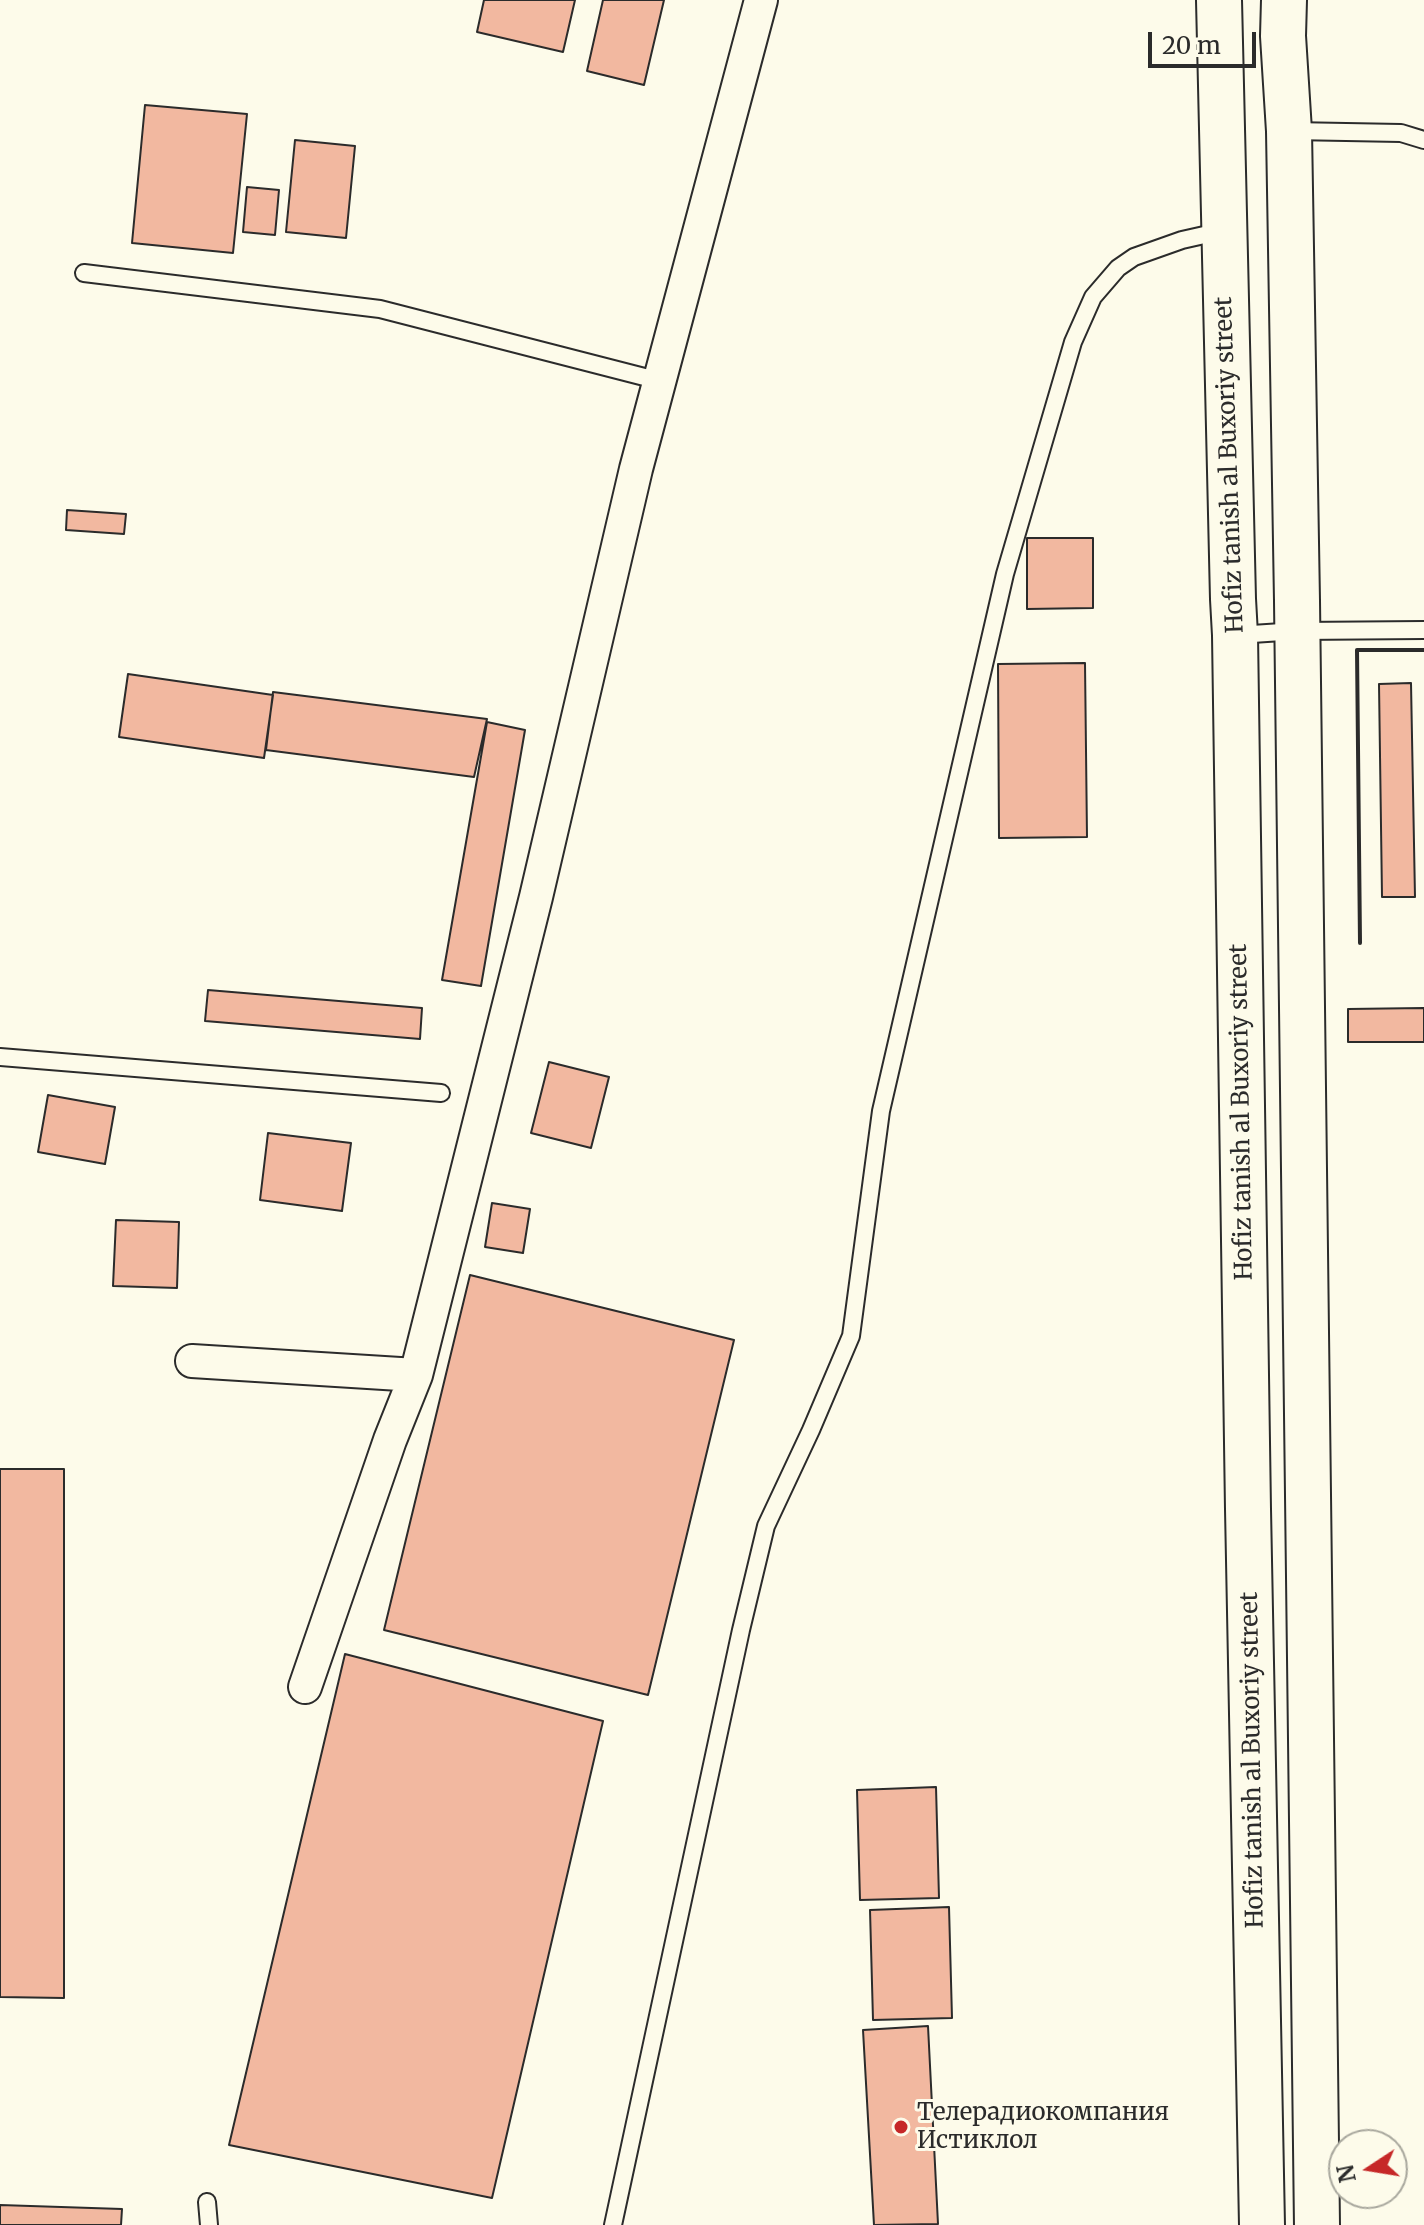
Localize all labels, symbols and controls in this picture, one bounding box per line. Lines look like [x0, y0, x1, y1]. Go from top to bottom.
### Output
scale bar [1152, 16, 1260, 66]
text: 20 m [1162, 30, 1221, 61]
street label: Hofiz tanish al Buxoriy street [1210, 296, 1250, 634]
street label: Hofiz tanish al Buxoriy street [1225, 943, 1259, 1281]
street label: Hofiz tanish al Buxoriy street [1236, 1591, 1270, 1929]
place label: Телерадиокомпания Истиклол [917, 2099, 1169, 2155]
marker: Телерадиокомпания Истиклол [892, 2118, 910, 2136]
north arrow [1328, 2129, 1408, 2209]
text: N [1331, 2162, 1362, 2185]

